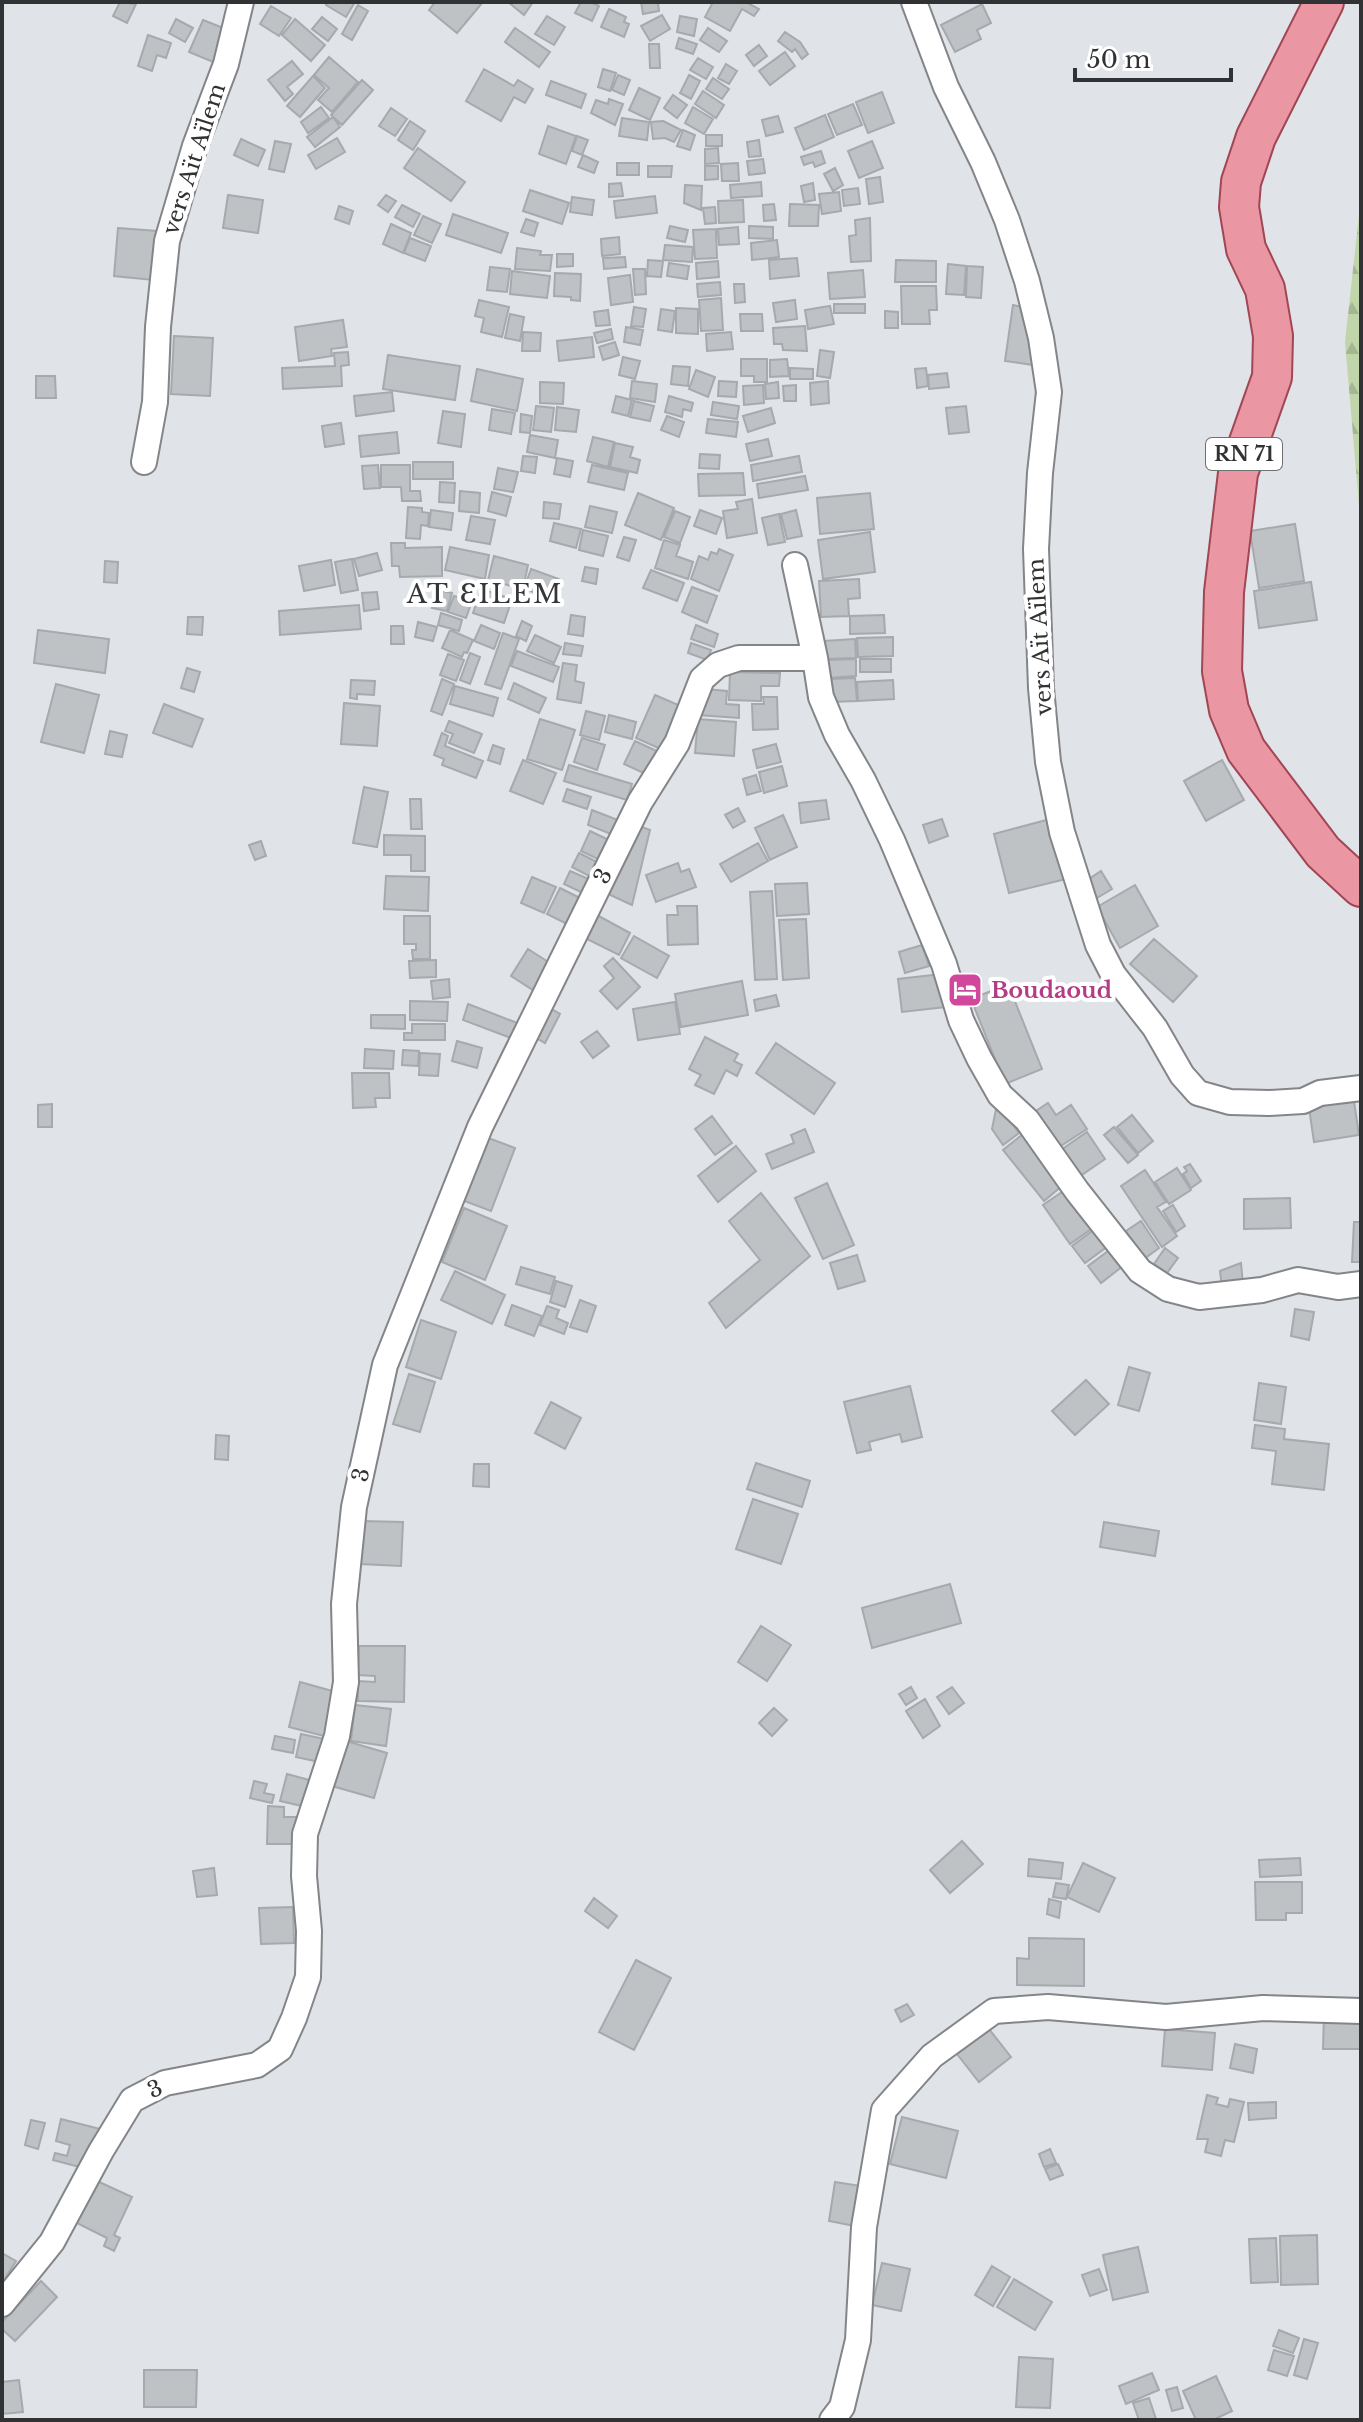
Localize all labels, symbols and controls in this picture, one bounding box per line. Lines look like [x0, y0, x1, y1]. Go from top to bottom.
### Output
scale bar [1075, 32, 1231, 82]
text: 50 m [1087, 45, 1151, 74]
street label: vers Aït Aïlem [157, 80, 231, 238]
road number: RN 71 [1206, 438, 1282, 470]
street label: vers Aït Aïlem [1022, 557, 1058, 716]
district label: AT ƐILEM [406, 578, 563, 610]
street label: 3 [588, 864, 618, 888]
hotel icon: Boudaoud [946, 971, 984, 1009]
place label: Boudaoud [991, 977, 1112, 1004]
street label: 3 [346, 1466, 376, 1484]
street label: 3 [143, 2074, 167, 2104]

